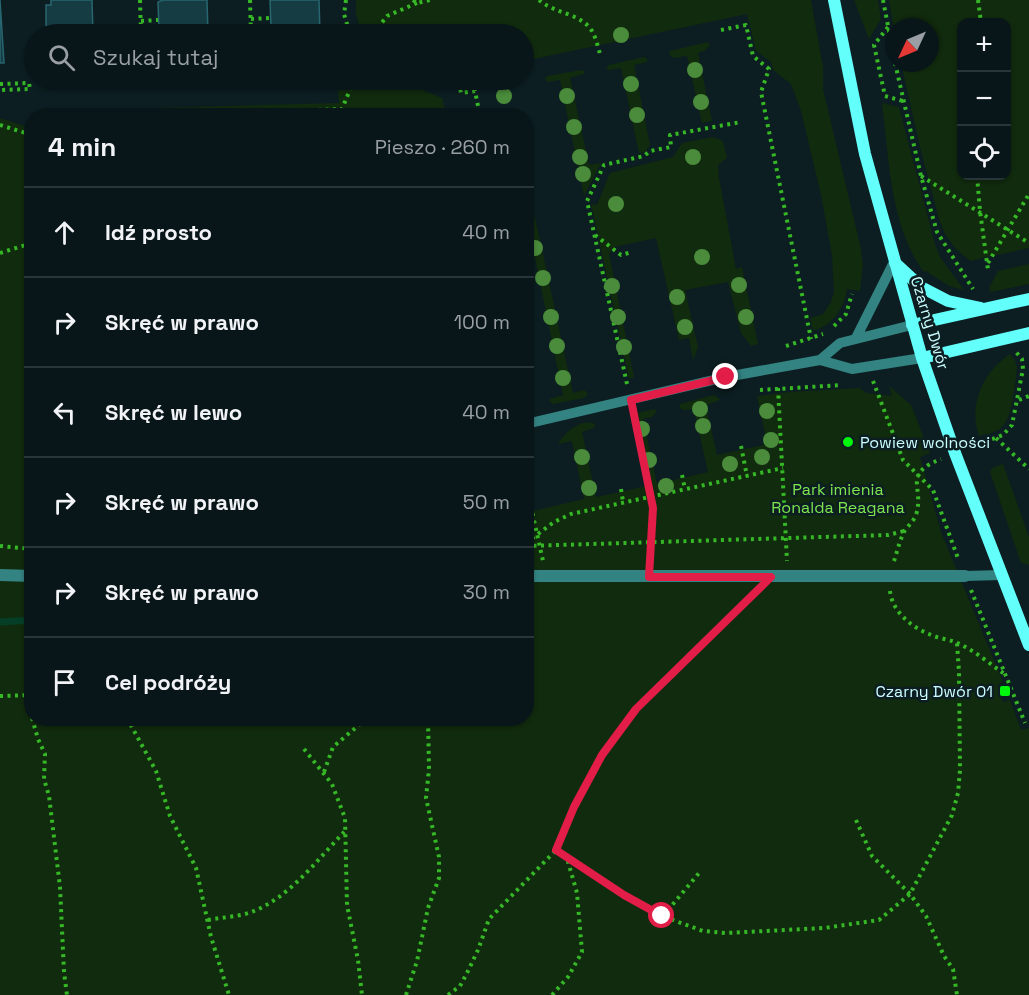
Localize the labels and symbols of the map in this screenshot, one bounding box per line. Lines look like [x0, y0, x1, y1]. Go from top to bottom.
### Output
north arrow [885, 18, 939, 72]
street label: Czarny Dwór [906, 274, 954, 372]
route end [712, 363, 738, 389]
place label: Powiew wolności [860, 432, 990, 453]
marker: Powiew wolności [841, 435, 855, 449]
park label: Park imienia Ronalda Reagana [771, 479, 905, 518]
place label: Czarny Dwór 01 [875, 681, 993, 702]
marker: Czarny Dwór 01 [998, 684, 1012, 698]
route start [648, 902, 674, 928]

